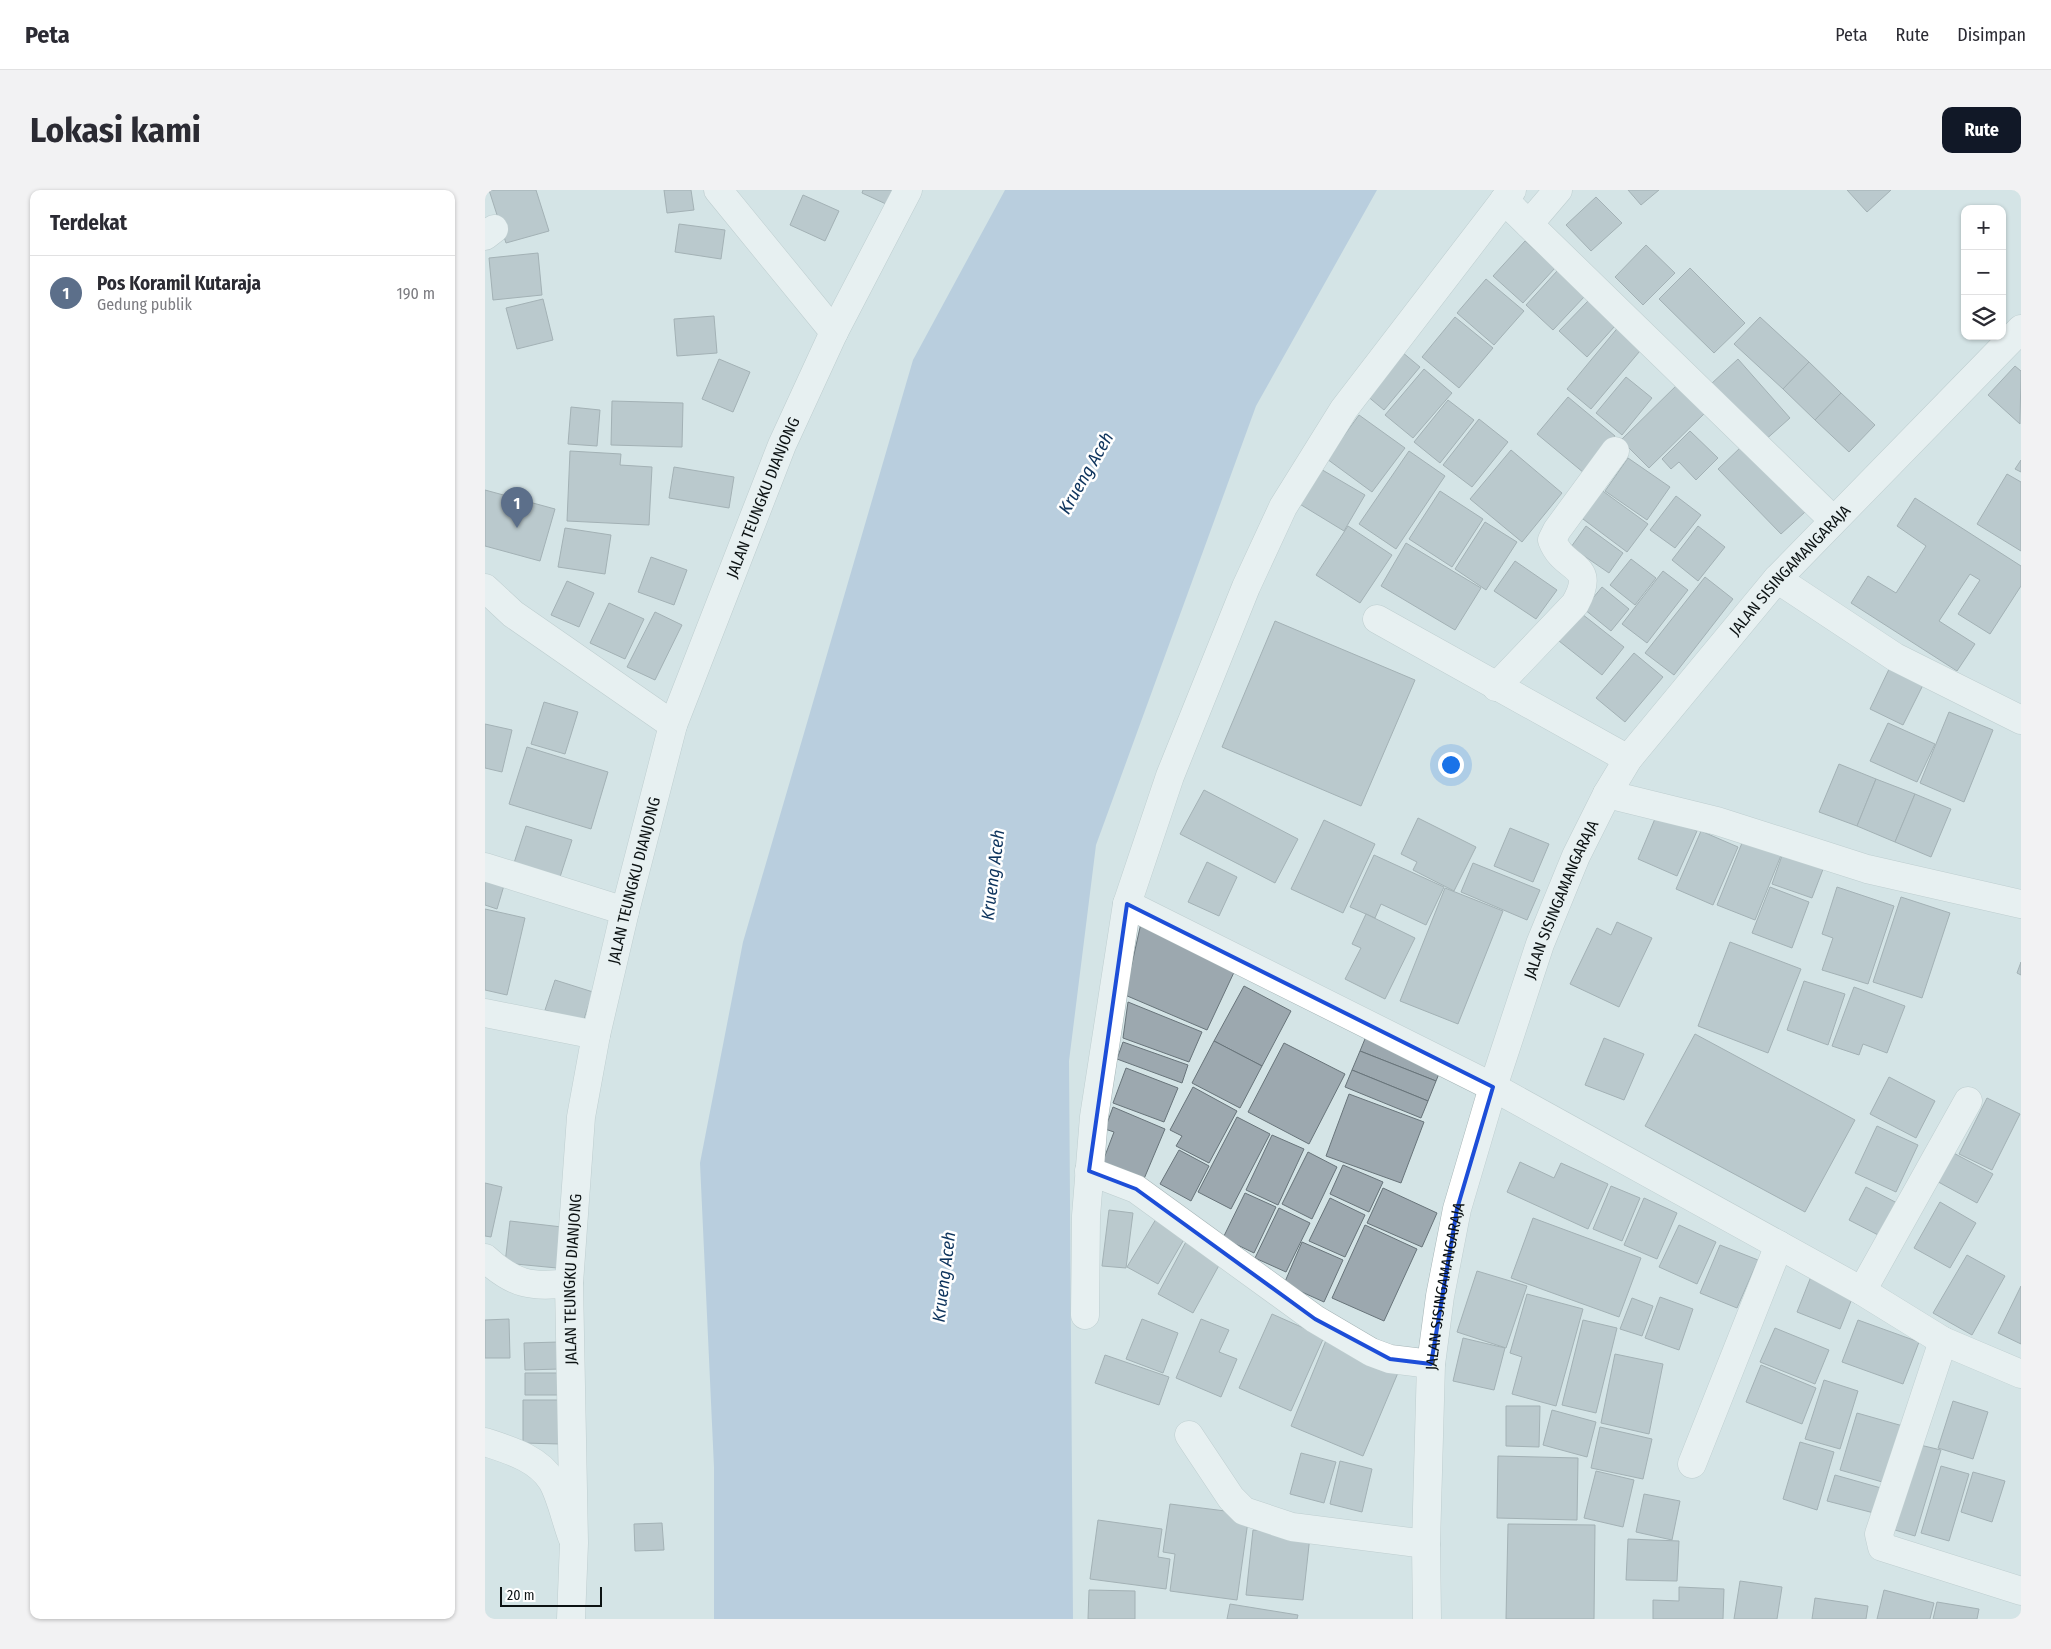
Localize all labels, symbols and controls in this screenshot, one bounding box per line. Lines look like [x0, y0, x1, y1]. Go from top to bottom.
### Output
text: Peta [25, 21, 70, 49]
text: Peta [1835, 24, 1867, 46]
text: Rute [1895, 24, 1929, 46]
text: Disimpan [1957, 24, 2026, 46]
button: Rute [1942, 107, 2021, 153]
text: Lokasi kami [30, 109, 201, 151]
map controls [1961, 205, 2006, 340]
button: + [1961, 205, 2006, 250]
text: Terdekat [50, 210, 127, 236]
button: − [1961, 250, 2006, 295]
text: Pos Koramil Kutaraja [97, 272, 261, 295]
text: 1 [63, 284, 69, 303]
text: 190 m [397, 284, 435, 303]
text: Gedung publik [97, 295, 192, 314]
button: layers [1961, 295, 2006, 340]
street label: JALAN TEUNGKU DIANJONG [722, 414, 804, 581]
water label: Krueng Aceh [1054, 428, 1118, 518]
pin: 1 [501, 487, 533, 528]
street label: JALAN SISINGAMANGARAJA [1725, 501, 1855, 639]
your location [1438, 752, 1464, 778]
street label: JALAN TEUNGKU DIANJONG [604, 795, 664, 966]
street label: JALAN SISINGAMANGARAJA [1520, 816, 1603, 982]
water label: Krueng Aceh [977, 828, 1009, 922]
street label: JALAN TEUNGKU DIANJONG [560, 1193, 585, 1365]
street label: JALAN SISINGAMANGARAJA [1422, 1199, 1469, 1371]
water label: Krueng Aceh [928, 1230, 960, 1324]
scale bar [500, 1584, 603, 1607]
text: 20 m [507, 1587, 535, 1604]

